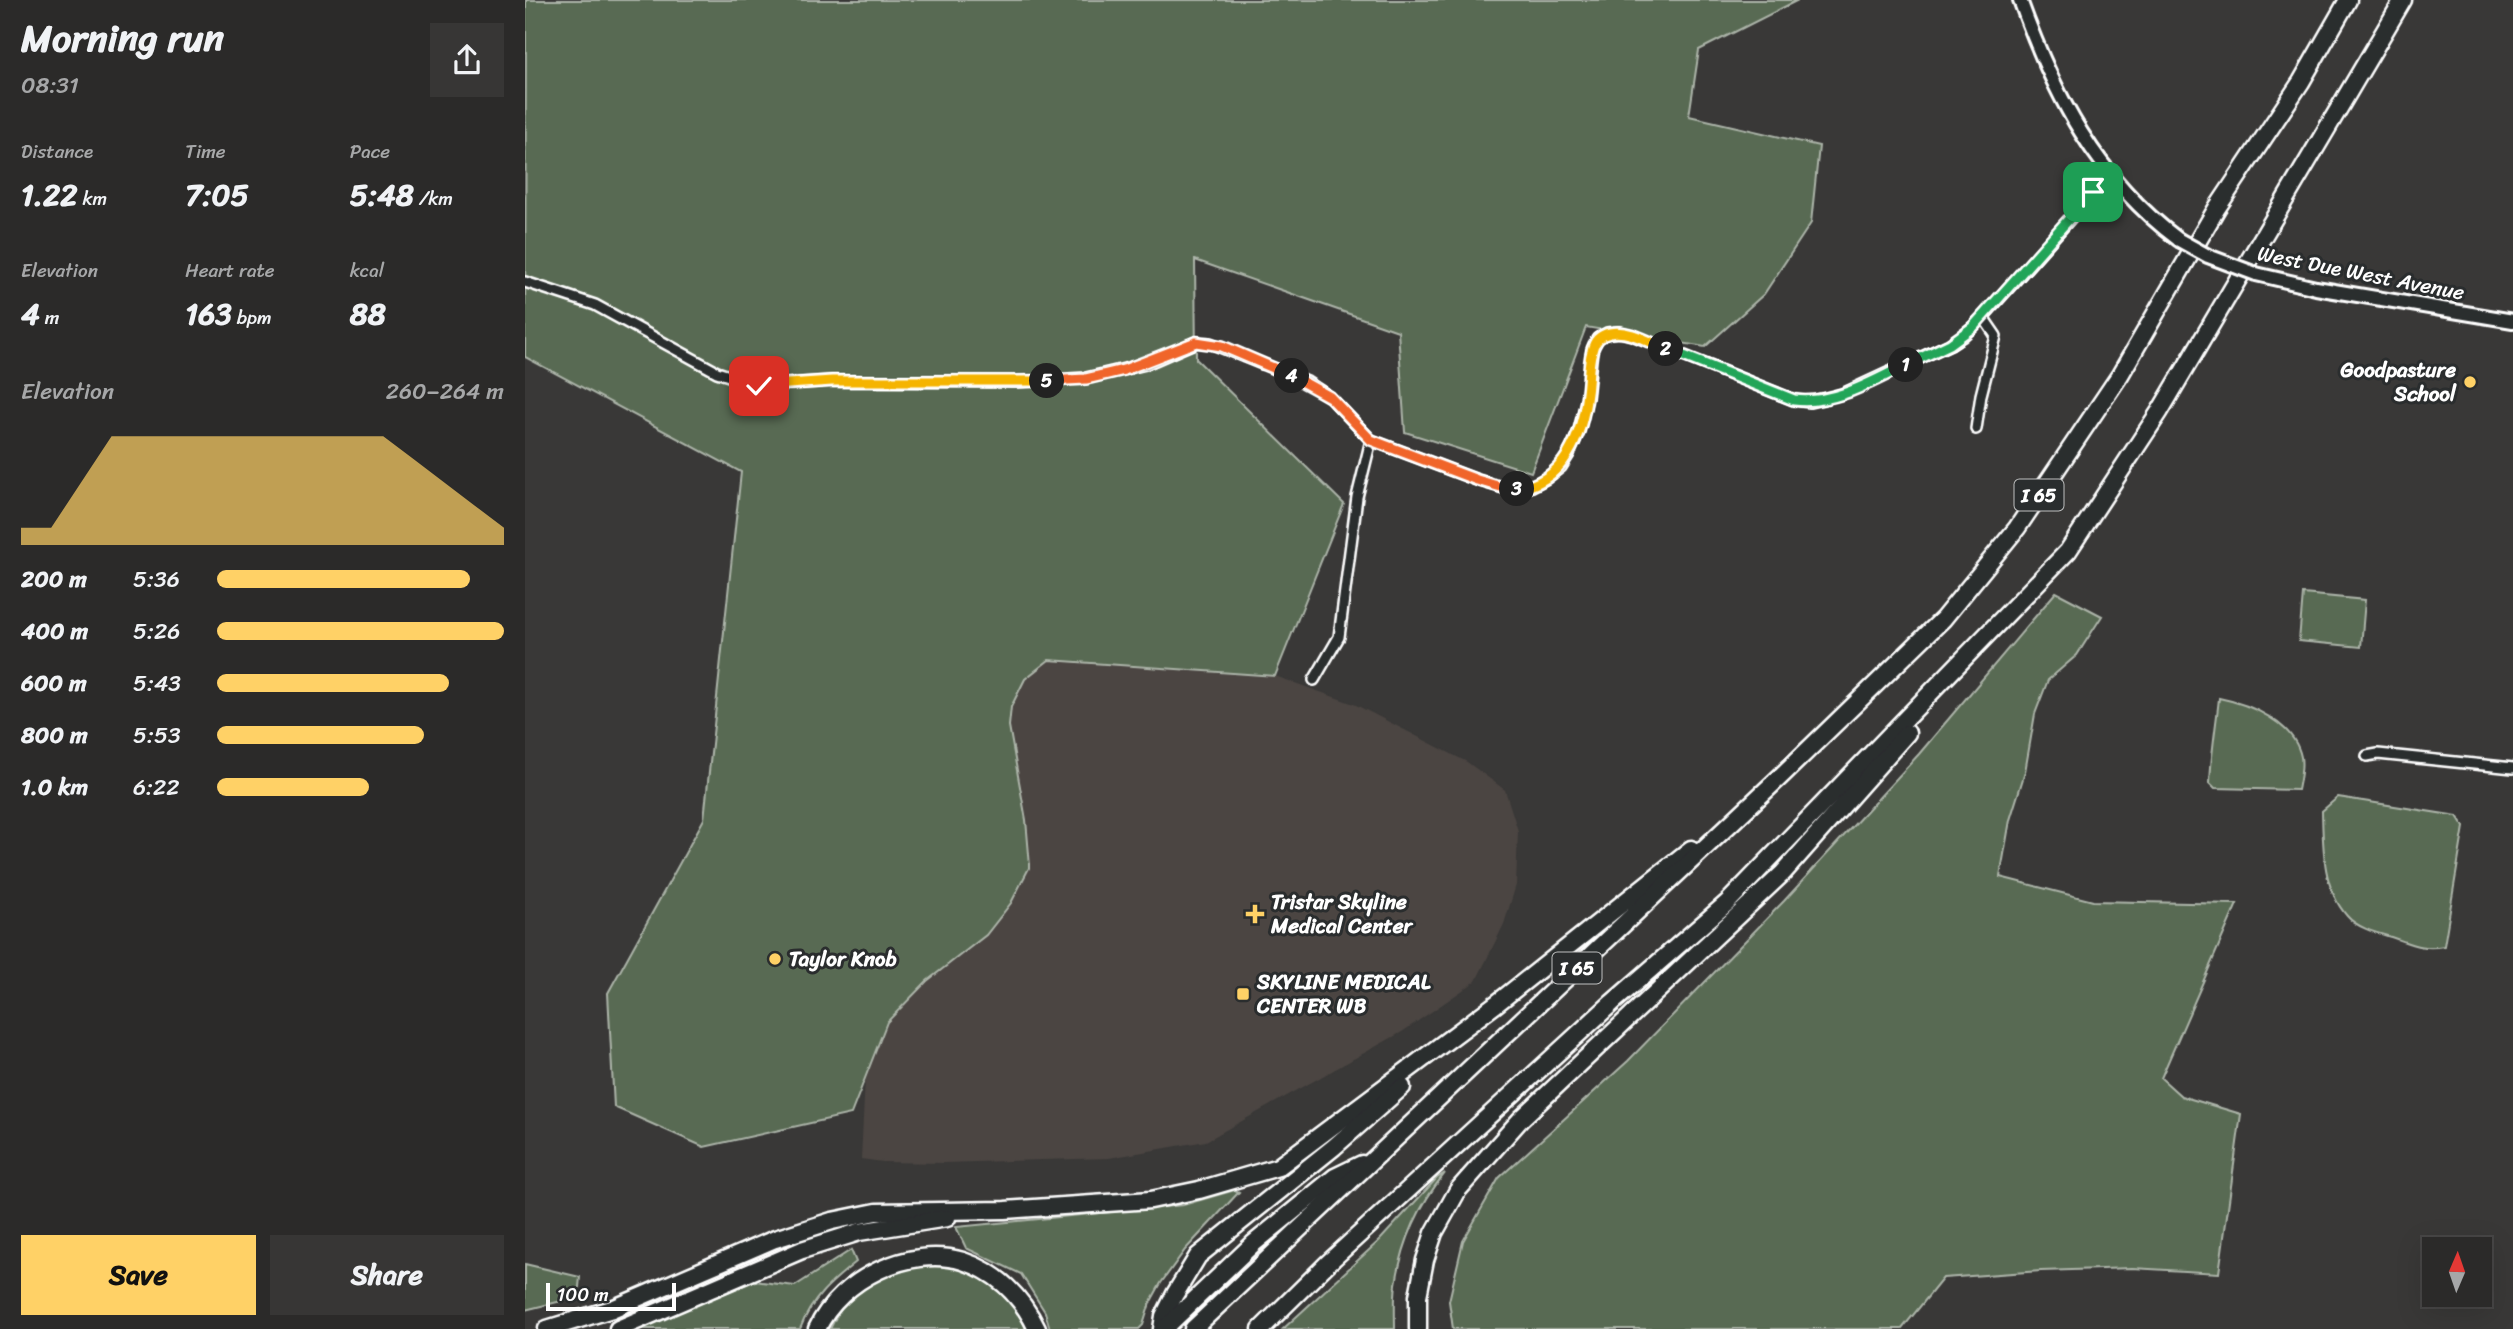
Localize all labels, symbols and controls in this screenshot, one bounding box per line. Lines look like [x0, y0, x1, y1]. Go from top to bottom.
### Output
text: Morning run [21, 5, 224, 72]
button: share [430, 23, 504, 97]
text: 08:31 [21, 65, 79, 106]
text: Distance [21, 135, 93, 168]
text: Time [185, 135, 226, 168]
text: Pace [350, 135, 390, 168]
pin [2063, 162, 2123, 222]
text: 1.22 [21, 168, 78, 222]
text: 7:05 [185, 168, 249, 222]
text: 5:48 [350, 168, 414, 222]
icon: arrive [2074, 173, 2112, 211]
text: km [78, 182, 107, 215]
text: /km [414, 182, 453, 215]
street label: West Due West Avenue [2254, 234, 2468, 312]
text: Elevation [21, 254, 98, 287]
text: Heart rate [185, 254, 275, 287]
text: kcal [350, 254, 384, 287]
text: 4 [21, 287, 40, 341]
text: 163 [185, 287, 232, 341]
text: 88 [350, 287, 386, 341]
text: m [40, 301, 59, 334]
text: bpm [232, 301, 272, 334]
pin: 2 [1649, 332, 1683, 366]
text: 2 [1660, 332, 1671, 365]
pin: 1 [1889, 348, 1923, 382]
text: 1 [1901, 348, 1910, 381]
place label: Goodpasture School [2339, 351, 2457, 413]
pin [729, 356, 789, 416]
pin: 4 [1275, 358, 1309, 394]
text: 4 [1286, 359, 1297, 392]
pin: 5 [1029, 364, 1065, 398]
text: 5 [1041, 364, 1052, 397]
icon: check [740, 367, 778, 405]
text: Elevation [21, 371, 114, 412]
text: 260–264 m [386, 371, 504, 412]
marker: Goodpasture School [2462, 374, 2478, 390]
pin: 3 [1499, 472, 1535, 506]
text: 3 [1511, 472, 1522, 505]
road number: I 65 [2015, 480, 2063, 510]
text: 200 m [21, 559, 87, 600]
text: 5:36 [133, 559, 180, 600]
text: 400 m [21, 611, 88, 652]
text: 5:26 [133, 611, 180, 652]
text: 600 m [21, 663, 87, 704]
text: 5:43 [133, 663, 181, 704]
text: 800 m [21, 715, 88, 756]
text: 5:53 [133, 715, 181, 756]
text: 1.0 km [21, 767, 88, 808]
text: 6:22 [133, 767, 180, 808]
place label: Tristar Skyline Medical Center [1270, 883, 1413, 945]
marker: Tristar Skyline Medical Center [1245, 904, 1265, 924]
place label: Taylor Knob [789, 940, 897, 978]
marker: Taylor Knob [767, 951, 783, 967]
road number: I 65 [1553, 952, 1601, 984]
place label: SKYLINE MEDICAL CENTER WB [1256, 963, 1431, 1025]
marker: SKYLINE MEDICAL CENTER WB [1235, 986, 1251, 1002]
button: Save [21, 1235, 256, 1315]
button: Share [270, 1235, 504, 1315]
north arrow [2422, 1237, 2492, 1307]
map controls [2422, 1237, 2492, 1307]
text: 100 m [557, 1278, 609, 1311]
scale bar [546, 1280, 675, 1312]

